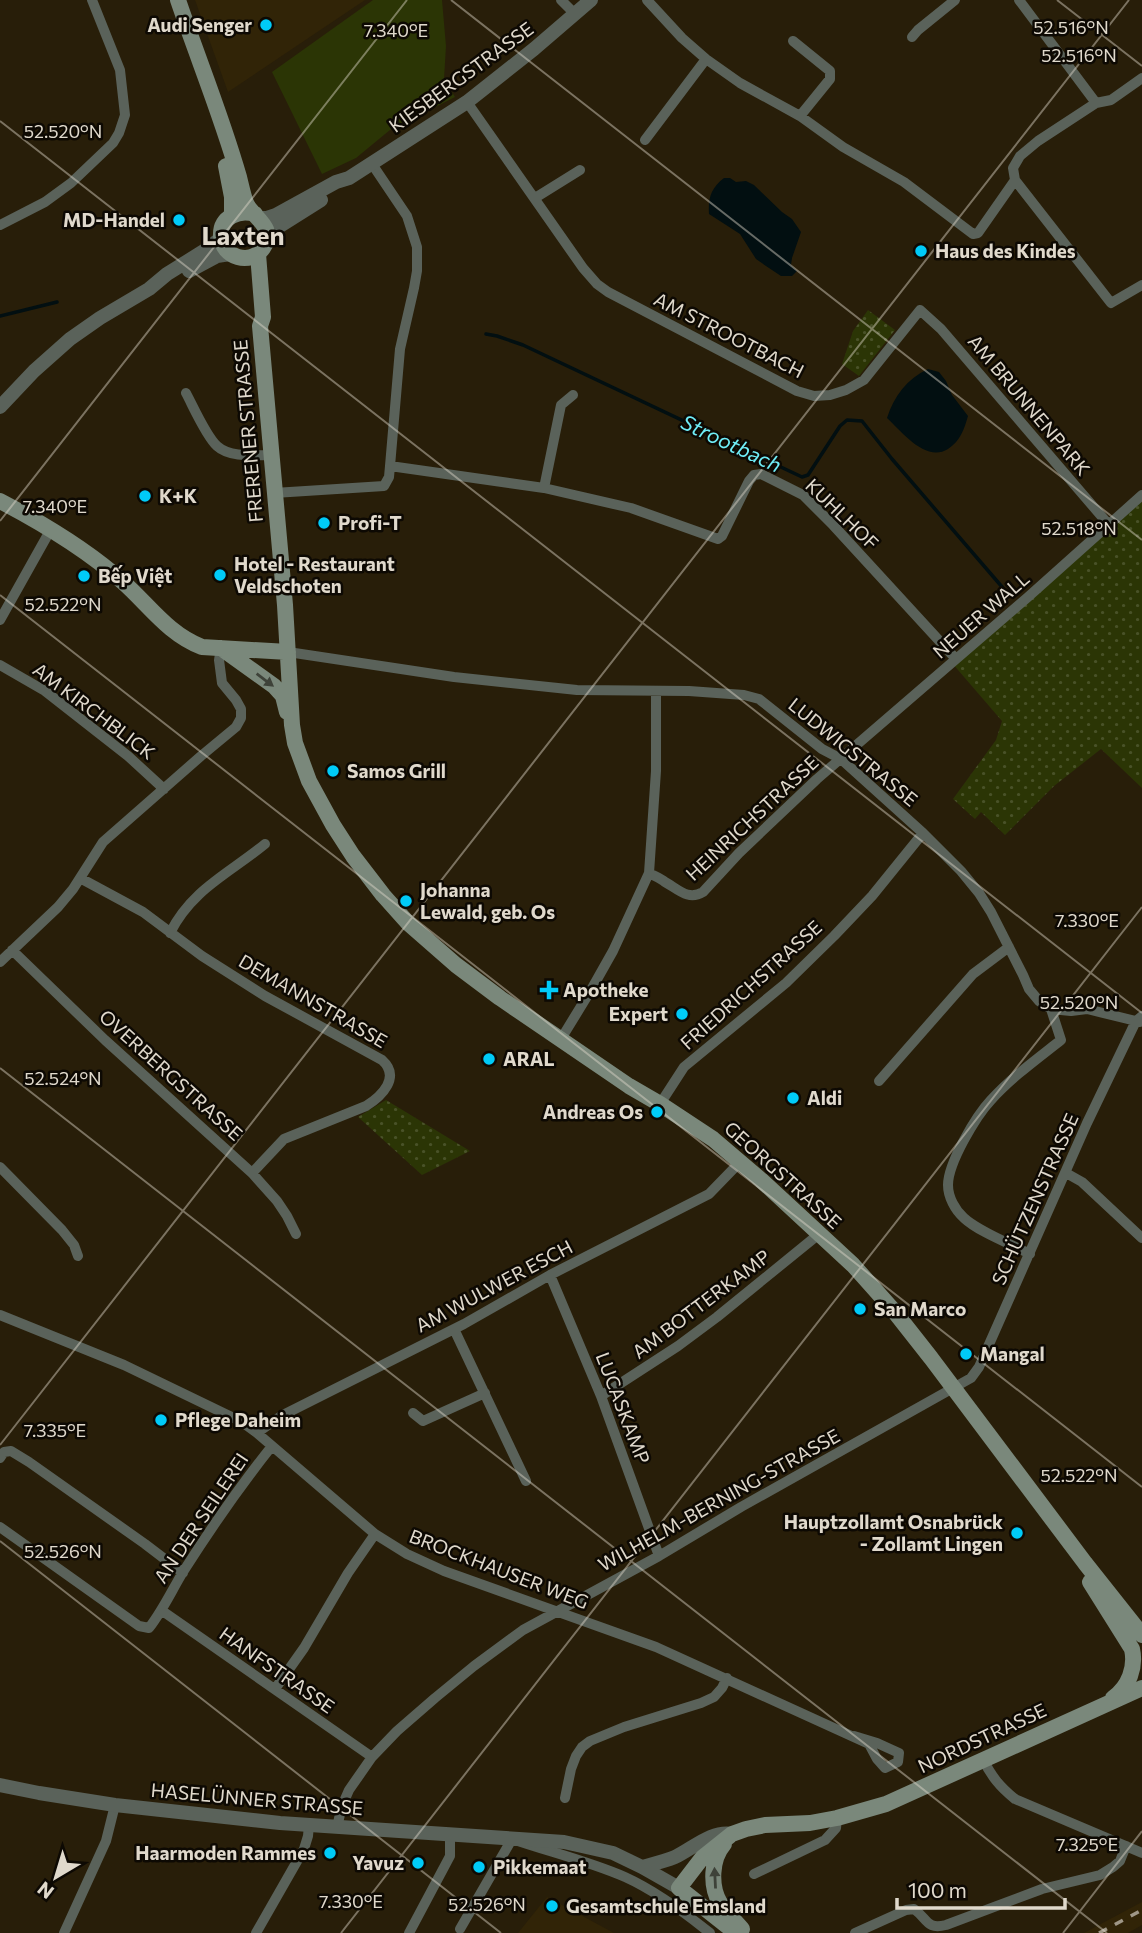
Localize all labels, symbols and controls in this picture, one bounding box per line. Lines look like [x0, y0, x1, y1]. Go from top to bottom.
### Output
place label: Audi Senger [147, 13, 252, 36]
street label: KIESBERGSTRASSE [384, 16, 537, 137]
text: 52.516°N [1033, 16, 1109, 38]
marker: Audi Senger [258, 17, 274, 33]
text: 7.340°E [364, 19, 428, 41]
text: 52.516°N [1041, 44, 1117, 66]
text: 52.520°N [24, 120, 102, 142]
place label: MD-Handel [63, 208, 165, 231]
marker: MD-Handel [171, 212, 187, 228]
district label: Laxten [201, 219, 285, 250]
place label: Haus des Kindes [935, 239, 1076, 262]
marker: Haus des Kindes [913, 243, 929, 259]
street label: AM STROOTBACH [650, 287, 808, 382]
street label: AM BRUNNENPARK [964, 329, 1095, 480]
street label: FRERENER STRASSE [228, 339, 267, 523]
water label: Strootbach [677, 409, 786, 477]
street label: KUHLHOF [801, 473, 884, 554]
place label: K+K [159, 484, 197, 507]
marker: K+K [137, 488, 153, 504]
text: 7.340°E [23, 495, 87, 517]
place label: Profi-T [338, 511, 402, 534]
marker: Profi-T [316, 515, 332, 531]
text: 52.518°N [1041, 517, 1117, 539]
place label: Hotel - Restaurant Veldschoten [234, 552, 395, 597]
place label: Bếp Việt [98, 564, 172, 588]
marker: Hotel - Restaurant Veldschoten [212, 567, 228, 583]
street label: NEUER WALL [928, 567, 1034, 663]
marker: Bếp Việt [76, 568, 92, 584]
text: 52.522°N [24, 593, 102, 615]
street label: AM KIRCHBLICK [29, 657, 160, 764]
one-way arrow [256, 672, 274, 687]
street label: LUDWIGSTRASSE [784, 693, 922, 811]
street label: HEINRICHSTRASSE [681, 750, 823, 885]
place label: Samos Grill [347, 759, 446, 782]
marker: Samos Grill [325, 763, 341, 779]
place label: Johanna Lewald, geb. Os [420, 878, 555, 923]
marker: Johanna Lewald, geb. Os [398, 893, 414, 909]
text: 7.330°E [1055, 909, 1119, 931]
street label: FRIEDRICHSTRASSE [675, 915, 826, 1054]
street label: DEMANNSTRASSE [235, 949, 392, 1052]
place label: Apotheke [563, 978, 649, 1001]
marker: Apotheke [541, 982, 557, 998]
text: 52.520°N [1040, 991, 1118, 1013]
place label: Expert [609, 1002, 668, 1025]
street label: OVERBERGSTRASSE [95, 1004, 248, 1145]
marker: Expert [674, 1006, 690, 1022]
place label: ARAL [503, 1047, 554, 1070]
marker: ARAL [481, 1051, 497, 1067]
text: 52.524°N [24, 1067, 102, 1089]
place label: Aldi [807, 1086, 842, 1109]
marker: Aldi [785, 1090, 801, 1106]
place label: Andreas Os [543, 1100, 643, 1123]
marker: Andreas Os [649, 1104, 665, 1120]
street label: SCHÜTZENSTRASSE [986, 1109, 1083, 1288]
street label: GEORGSTRASSE [720, 1116, 847, 1233]
street label: AM WULWER ESCH [411, 1234, 576, 1337]
street label: AM BOTTERKAMP [627, 1244, 774, 1363]
place label: San Marco [874, 1297, 966, 1320]
marker: San Marco [852, 1301, 868, 1317]
place label: Mangal [980, 1342, 1045, 1365]
marker: Mangal [958, 1346, 974, 1362]
street label: LUCASKAMP [592, 1349, 655, 1467]
place label: Pflege Daheim [175, 1408, 301, 1431]
marker: Pflege Daheim [153, 1412, 169, 1428]
text: 7.335°E [24, 1419, 86, 1441]
street label: WILHELM-BERNING-STRASSE [594, 1423, 844, 1576]
street label: AN DER SEILEREI [149, 1448, 253, 1587]
text: 52.522°N [1040, 1464, 1118, 1486]
place label: Hauptzollamt Osnabrück - Zollamt Lingen [784, 1510, 1003, 1555]
street label: BROCKHAUSER WEG [406, 1524, 592, 1613]
marker: Hauptzollamt Osnabrück - Zollamt Lingen [1009, 1525, 1025, 1541]
text: 52.526°N [24, 1540, 102, 1562]
street label: HANFSTRASSE [215, 1621, 339, 1718]
street label: NORDSTRASSE [914, 1698, 1050, 1777]
street label: HASELÜNNER STRASSE [150, 1778, 364, 1819]
text: 7.325°E [1056, 1833, 1118, 1855]
place label: Haarmoden Rammes [135, 1841, 316, 1864]
north arrow [21, 1842, 91, 1912]
marker: Haarmoden Rammes [322, 1845, 338, 1861]
place label: Yavuz [352, 1851, 404, 1874]
marker: Yavuz [410, 1855, 426, 1871]
place label: Pikkemaat [493, 1855, 587, 1878]
marker: Pikkemaat [471, 1859, 487, 1875]
one-way arrow [709, 1867, 720, 1889]
scale bar [897, 1867, 1065, 1911]
text: N [33, 1877, 58, 1904]
text: 100 m [908, 1877, 967, 1902]
text: 7.330°E [319, 1890, 383, 1912]
text: 52.526°N [448, 1893, 526, 1915]
place label: Gesamtschule Emsland [566, 1894, 766, 1917]
marker: Gesamtschule Emsland [544, 1898, 560, 1914]

